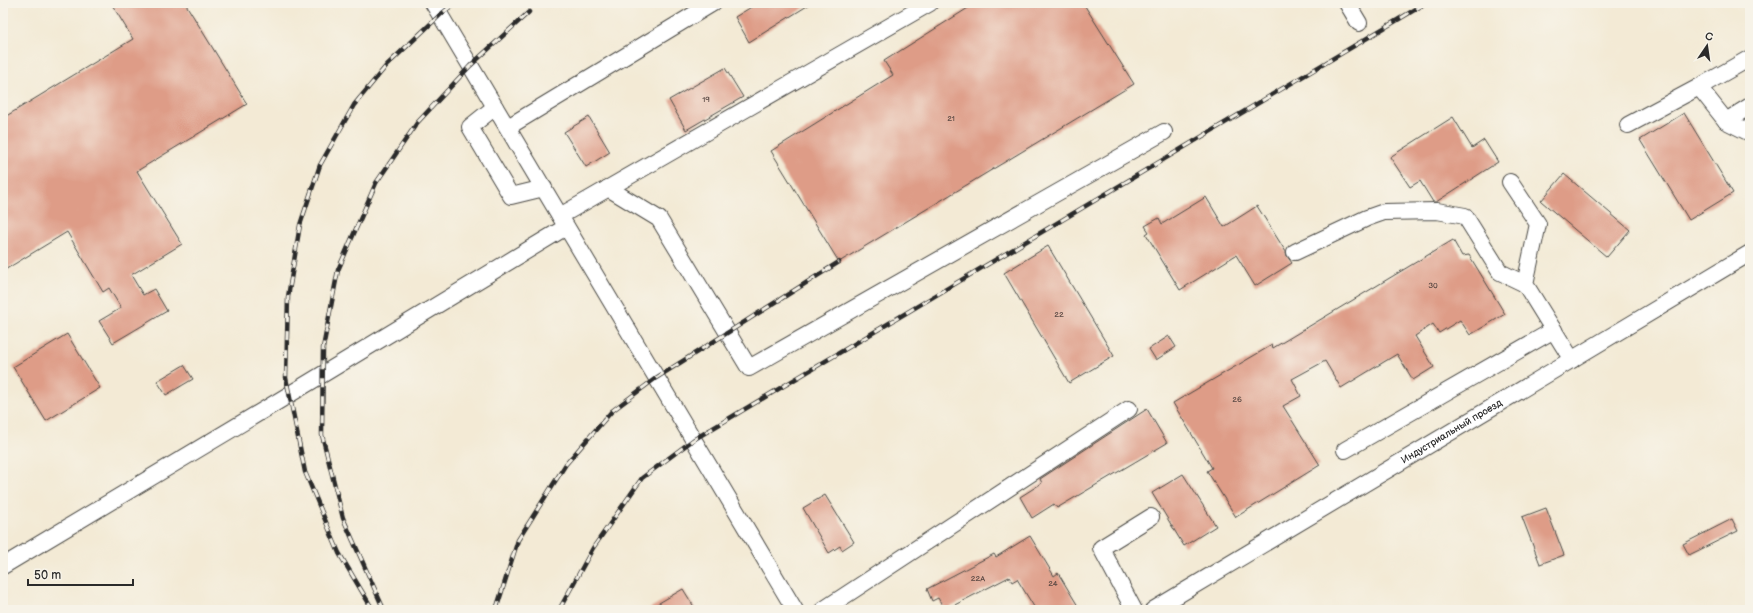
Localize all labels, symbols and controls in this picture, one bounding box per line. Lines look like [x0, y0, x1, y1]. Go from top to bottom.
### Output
north arrow [1687, 26, 1727, 66]
text: С [1704, 30, 1715, 44]
house number: 19 [702, 95, 710, 104]
house number: 21 [947, 114, 955, 123]
house number: 30 [1428, 281, 1438, 290]
house number: 22 [1054, 310, 1064, 319]
house number: 26 [1232, 395, 1242, 404]
street label: Индустриальный проезд [1399, 397, 1504, 466]
scale bar [28, 561, 133, 587]
text: 50 m [34, 568, 61, 583]
house number: 22А [971, 574, 985, 583]
house number: 24 [1048, 579, 1058, 588]

